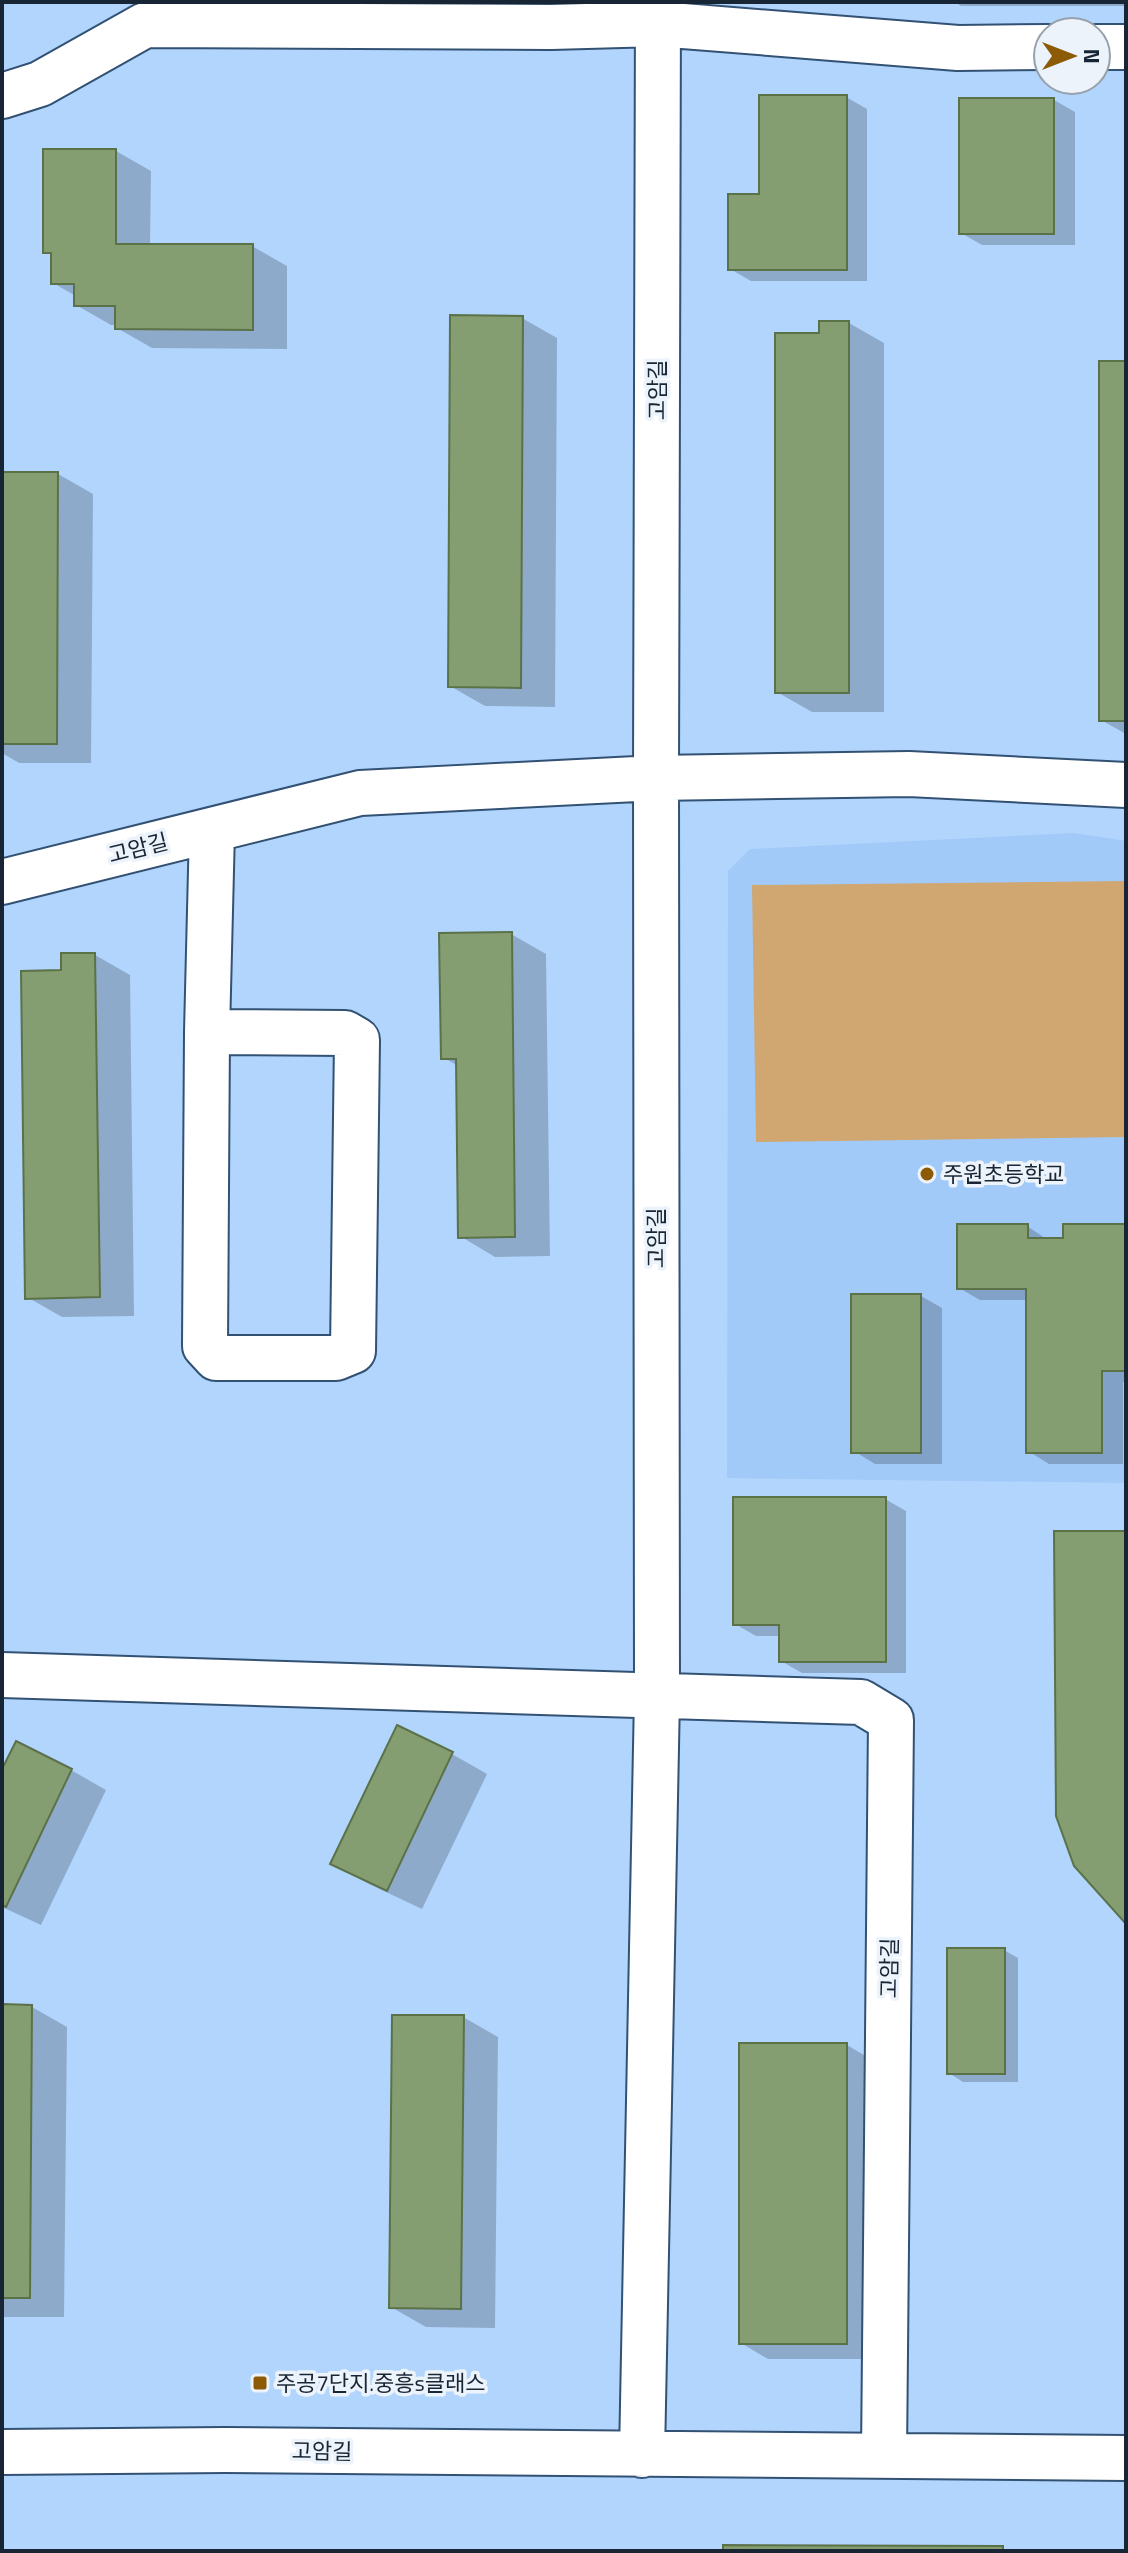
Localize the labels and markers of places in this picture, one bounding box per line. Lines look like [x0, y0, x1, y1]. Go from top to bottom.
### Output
place label: 주원초등학교 [943, 1157, 1064, 1191]
marker: 주원초등학교 [918, 1165, 936, 1183]
place label: 주공7단지.중흥s클래스 [276, 2366, 485, 2400]
marker: 주공7단지.중흥s클래스 [251, 2374, 269, 2392]

